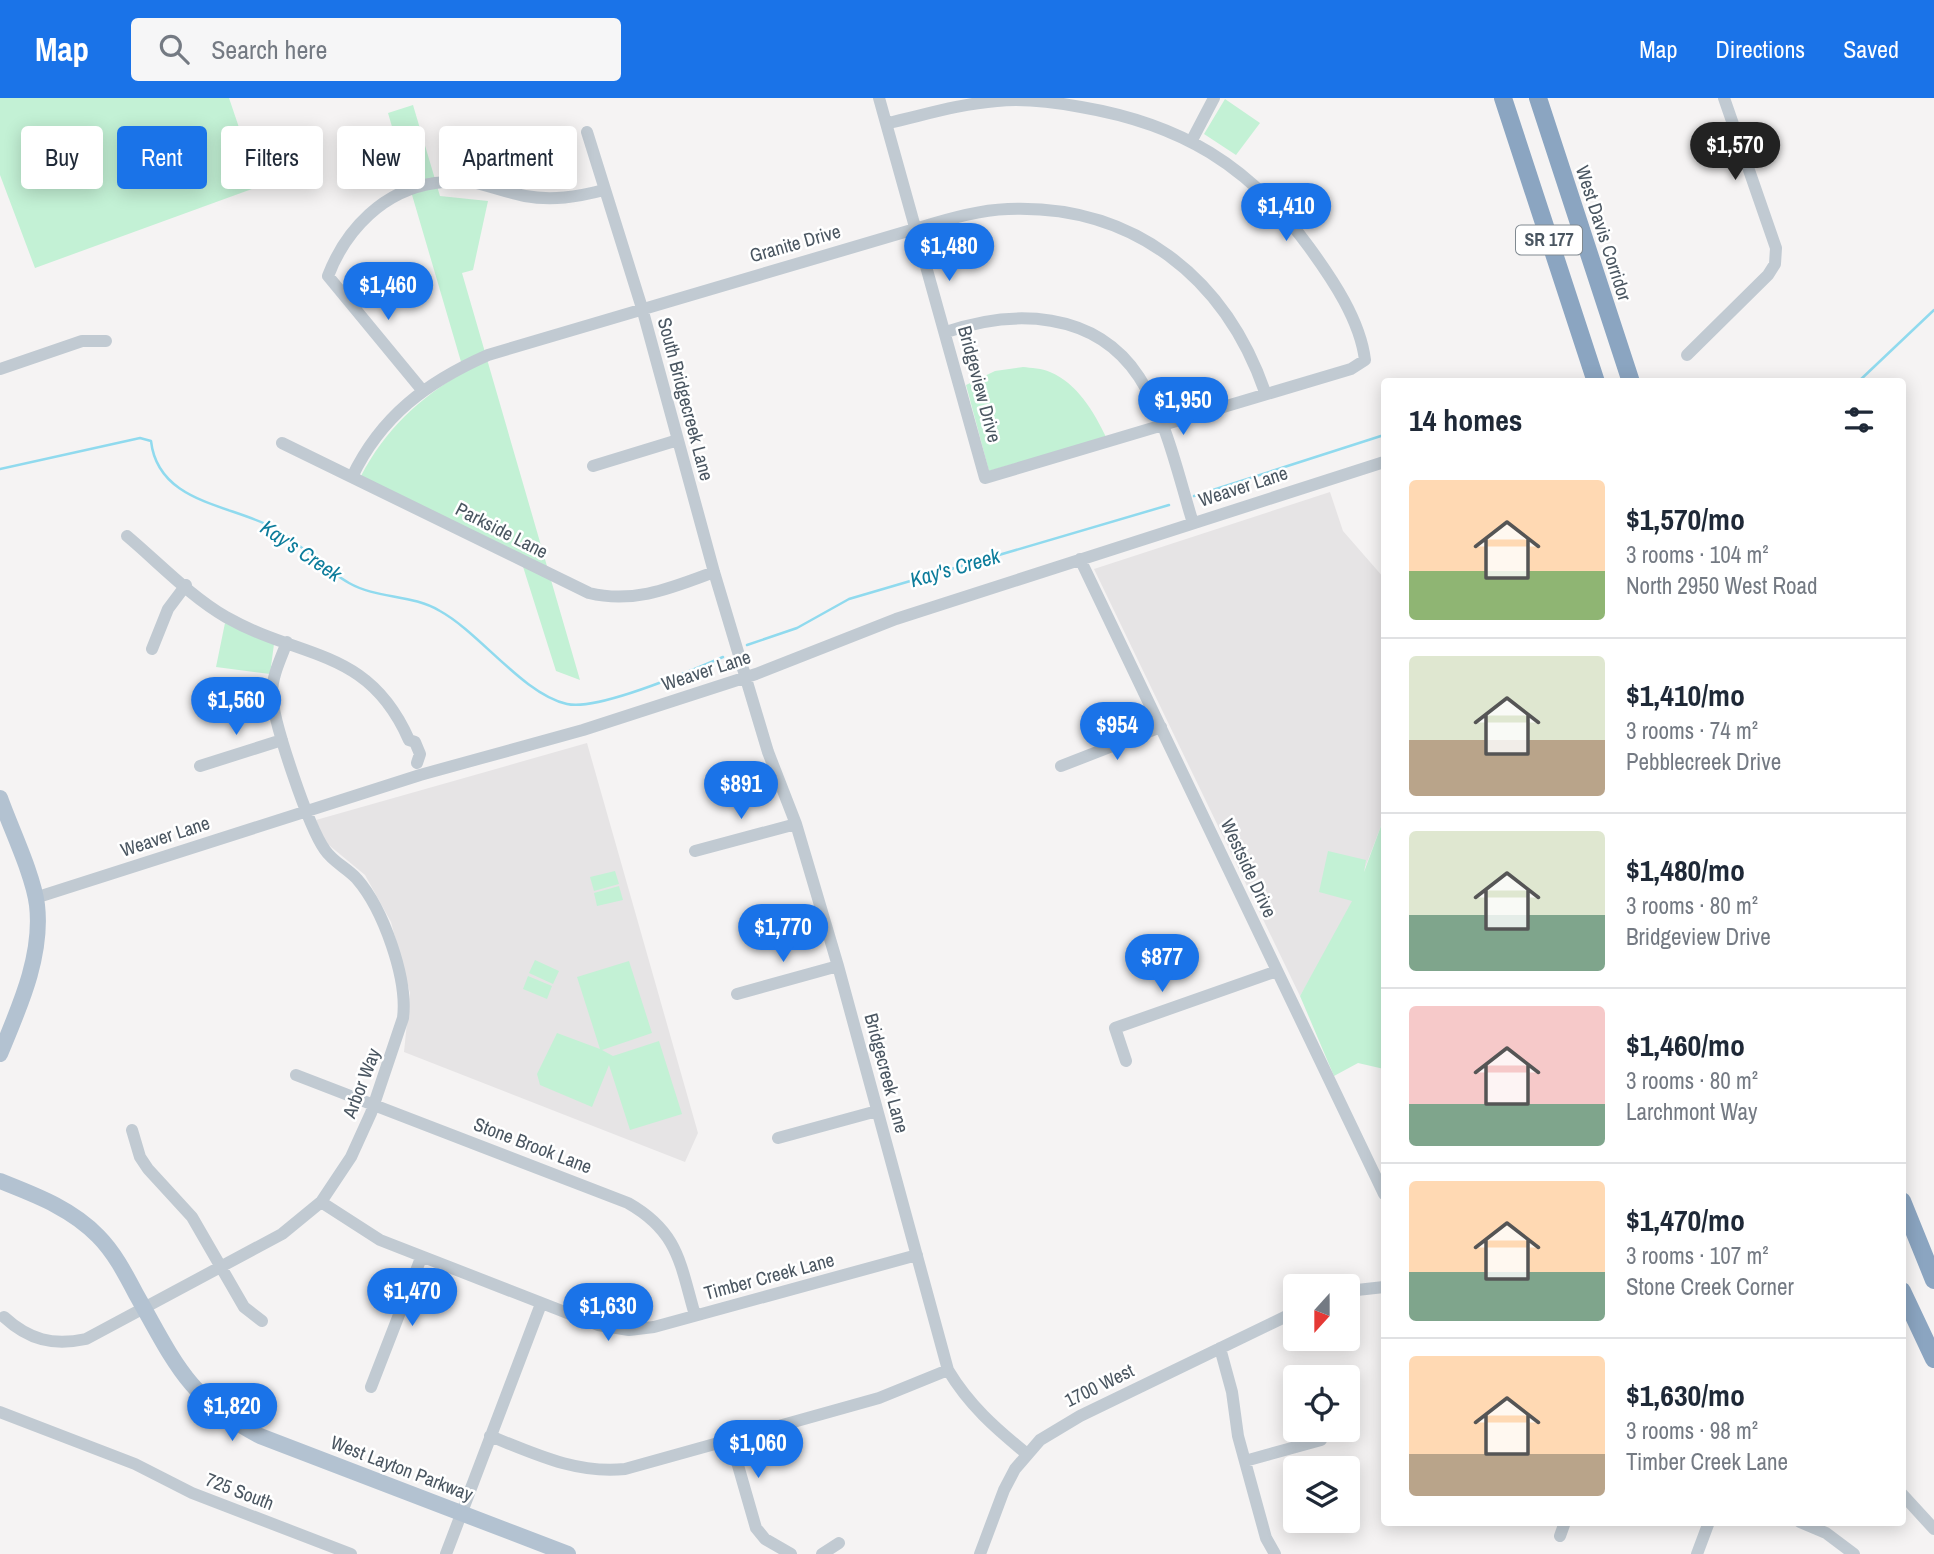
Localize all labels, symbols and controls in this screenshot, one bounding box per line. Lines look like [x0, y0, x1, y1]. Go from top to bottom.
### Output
search box [131, 18, 621, 81]
text: Map [35, 27, 89, 71]
icon: search [155, 30, 193, 68]
text: Search here [211, 32, 327, 67]
text: Map [1639, 33, 1677, 65]
text: Directions [1715, 33, 1805, 65]
text: Saved [1843, 33, 1899, 65]
pin: $1,570 [1678, 122, 1792, 182]
chip: Buy [21, 126, 103, 189]
chip: Rent [117, 126, 207, 189]
chip: Filters [221, 126, 323, 189]
chip: New [337, 126, 425, 189]
chip: Apartment [439, 126, 577, 189]
text: $1,570 [1706, 129, 1764, 160]
street label: West Davis Corridor [1570, 162, 1638, 305]
pin: $1,410 [1229, 184, 1343, 243]
text: $1,410 [1257, 190, 1315, 221]
street label: Granite Drive [746, 218, 844, 268]
pin: $1,480 [892, 223, 1006, 283]
road number: SR 177 [1516, 225, 1582, 254]
text: $1,480 [920, 230, 978, 261]
pin: $1,460 [331, 262, 445, 322]
text: $1,460 [359, 269, 417, 300]
street label: South Bridgecreek Lane [652, 314, 720, 484]
street label: Bridgeview Drive [952, 323, 1008, 445]
pin: $1,950 [1126, 378, 1240, 437]
text: $1,950 [1154, 384, 1212, 415]
text: 14 homes [1409, 400, 1523, 440]
icon: filters [1840, 401, 1878, 439]
street label: Weaver Lane [1195, 459, 1291, 513]
street label: Parkside Lane [451, 496, 553, 564]
text: $1,570/mo [1626, 499, 1745, 539]
icon: home [1465, 508, 1549, 592]
water label: Kay's Creek [255, 513, 349, 589]
text: 3 rooms · 104 m² [1626, 539, 1769, 570]
water label: Kay's Creek [907, 540, 1005, 594]
text: North 2950 West Road [1626, 570, 1818, 601]
street label: Weaver Lane [658, 643, 754, 697]
text: $1,410/mo [1626, 675, 1745, 715]
pin: $1,560 [179, 678, 293, 737]
text: $1,560 [207, 684, 265, 715]
icon: home [1465, 684, 1549, 768]
pin: $954 [1076, 702, 1158, 762]
text: $954 [1096, 709, 1138, 740]
text: 3 rooms · 74 m² [1626, 715, 1758, 746]
text: Pebblecreek Drive [1626, 746, 1781, 777]
pin: $891 [700, 762, 782, 821]
text: $891 [720, 768, 762, 799]
street label: Weaver Lane [117, 809, 213, 863]
street label: Westside Drive [1215, 814, 1283, 922]
text: $1,480/mo [1626, 850, 1745, 890]
icon: home [1465, 859, 1549, 943]
text: 3 rooms · 80 m² [1626, 890, 1758, 921]
pin: $1,770 [726, 904, 840, 964]
text: $1,770 [754, 911, 812, 942]
text: Bridgeview Drive [1626, 921, 1771, 952]
pin: $877 [1121, 934, 1203, 994]
text: $877 [1141, 941, 1183, 972]
street label: Bridgecreek Lane [859, 1010, 915, 1136]
text: $1,460/mo [1626, 1025, 1745, 1065]
icon: home [1465, 1034, 1549, 1118]
street label: Arbor Way [335, 1044, 386, 1123]
text: 3 rooms · 80 m² [1626, 1065, 1758, 1096]
text: Larchmont Way [1626, 1096, 1757, 1127]
street label: Stone Brook Lane [470, 1111, 596, 1179]
text: $1,470/mo [1626, 1200, 1745, 1240]
icon: home [1465, 1209, 1549, 1293]
text: 3 rooms · 107 m² [1626, 1240, 1769, 1271]
street label: Timber Creek Lane [701, 1246, 837, 1306]
pin: $1,470 [355, 1268, 469, 1328]
text: Stone Creek Corner [1626, 1271, 1794, 1302]
north arrow [1283, 1274, 1360, 1351]
map controls [1283, 1274, 1360, 1533]
text: $1,470 [383, 1275, 441, 1306]
pin: $1,630 [551, 1284, 665, 1343]
text: $1,630 [579, 1290, 637, 1321]
street label: 1700 West [1060, 1357, 1139, 1413]
button: locate [1283, 1365, 1360, 1442]
text: $1,630/mo [1626, 1375, 1745, 1415]
pin: $1,820 [175, 1384, 289, 1443]
icon: home [1465, 1384, 1549, 1468]
text: $1,820 [203, 1390, 261, 1421]
text: 3 rooms · 98 m² [1626, 1415, 1758, 1446]
pin: $1,060 [701, 1420, 815, 1480]
text: $1,060 [729, 1427, 787, 1458]
street label: West Layton Parkway [327, 1429, 477, 1507]
text: Timber Creek Lane [1626, 1446, 1788, 1477]
button: layers [1283, 1456, 1360, 1533]
street label: 725 South [202, 1466, 278, 1516]

